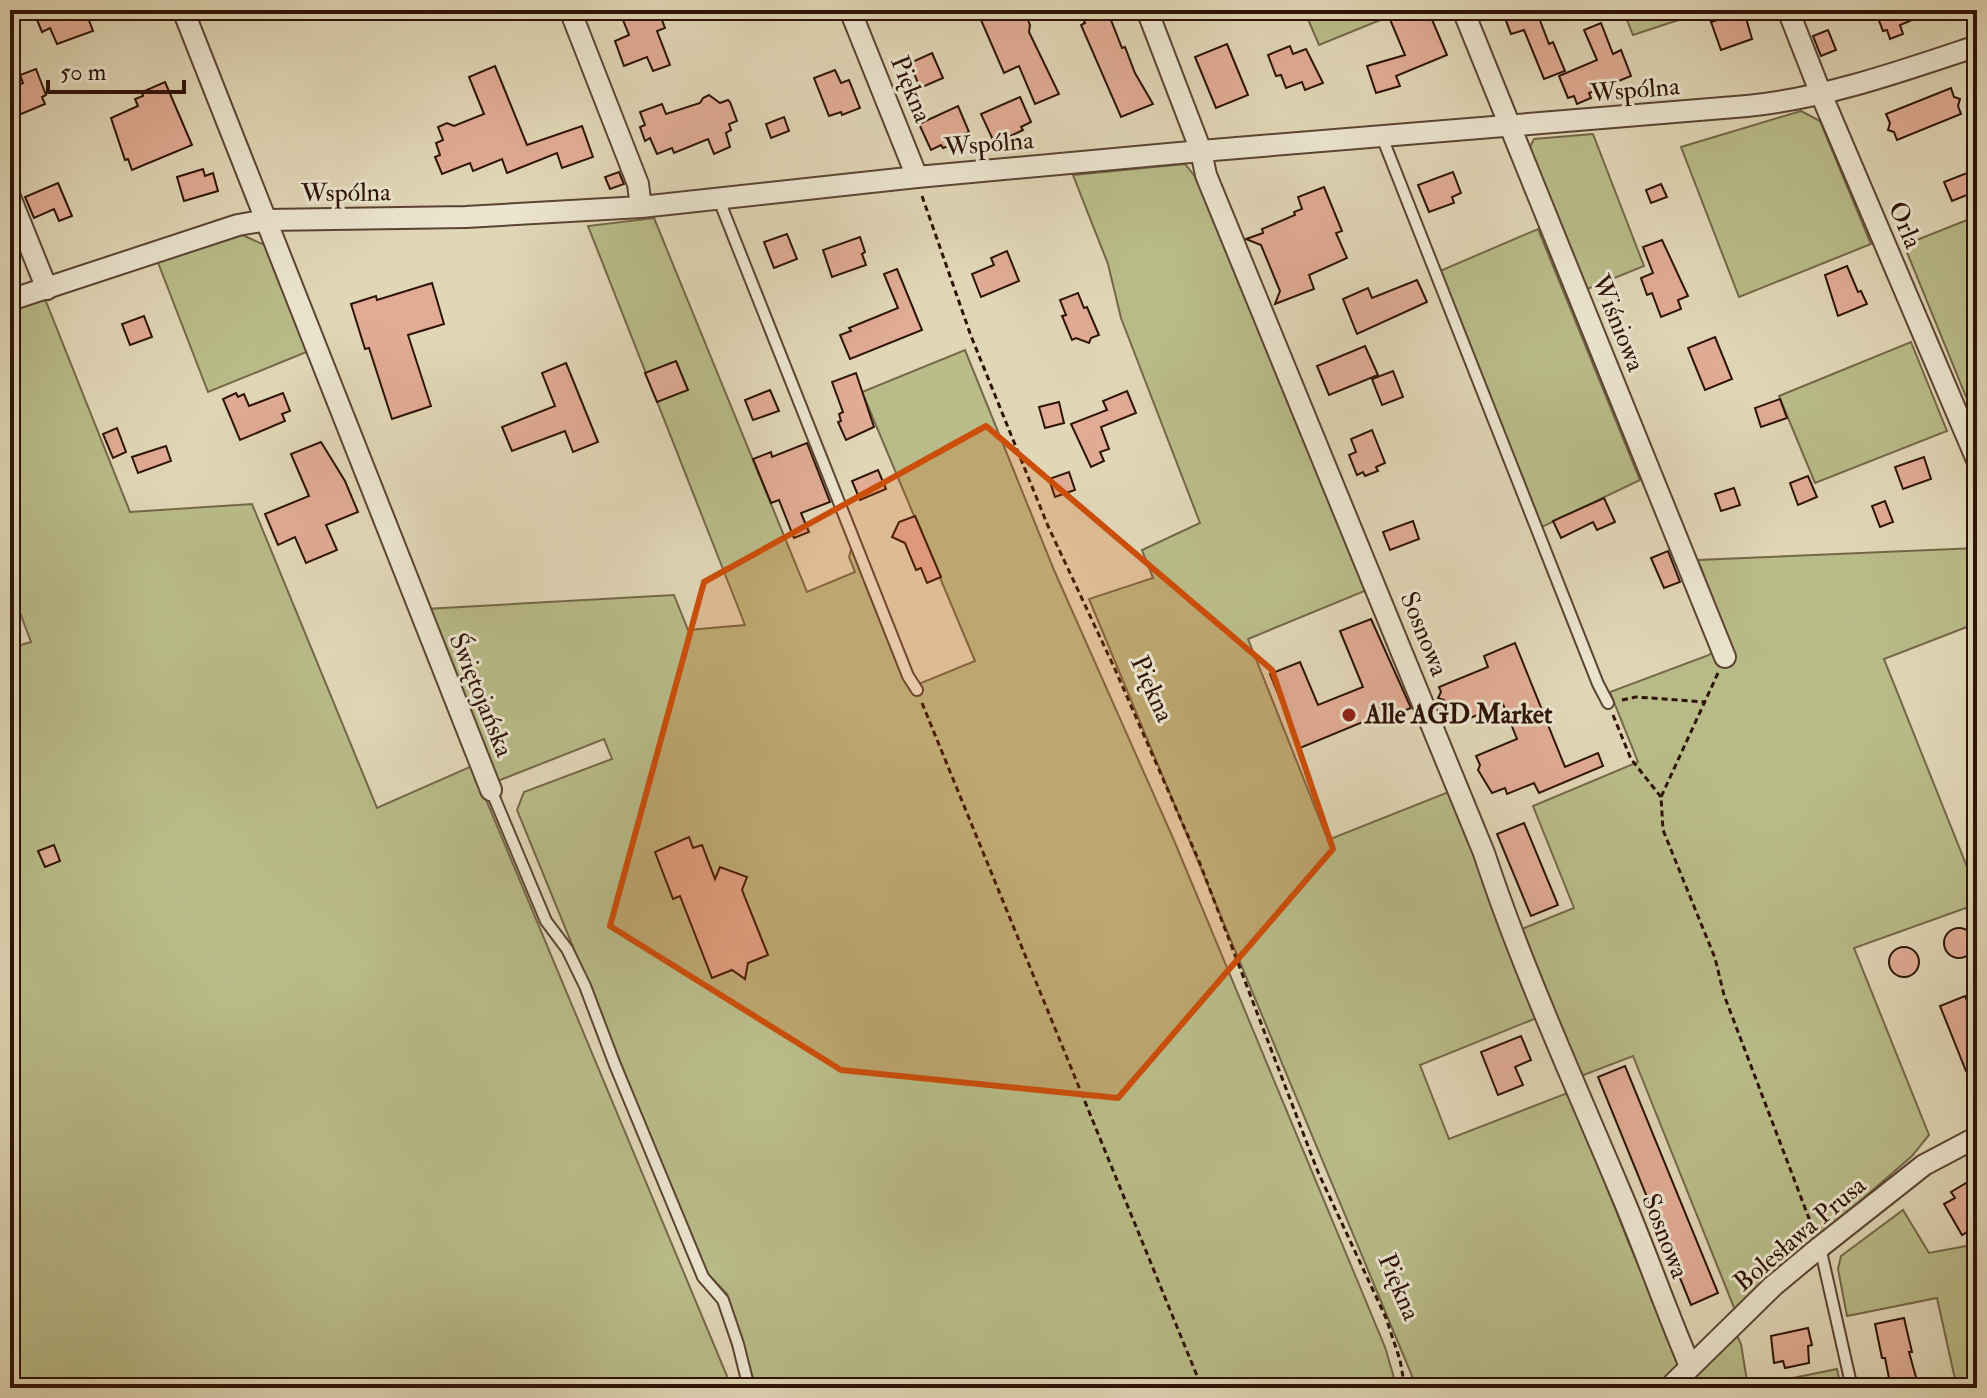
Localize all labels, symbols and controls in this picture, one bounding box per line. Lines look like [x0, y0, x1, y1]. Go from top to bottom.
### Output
scale bar [48, 44, 184, 94]
street label: Piękna [883, 51, 939, 127]
text: 50 m [60, 57, 107, 88]
street label: Wspólna [1588, 70, 1681, 111]
street label: Wspólna [942, 124, 1035, 165]
street label: Wspólna [300, 176, 391, 211]
street label: Orla [1881, 197, 1929, 254]
street label: Wiśniowa [1584, 269, 1652, 376]
street label: Sosnowa [1393, 587, 1455, 681]
street label: Świętojańska [442, 628, 522, 762]
street label: Piękna [1123, 651, 1181, 727]
place label: Alle AGD Market [1364, 699, 1553, 731]
marker: Alle AGD Market [1340, 706, 1358, 724]
street label: Bolesława Prusa [1727, 1169, 1873, 1299]
street label: Sosnowa [1634, 1189, 1696, 1283]
street label: Piękna [1371, 1249, 1427, 1325]

